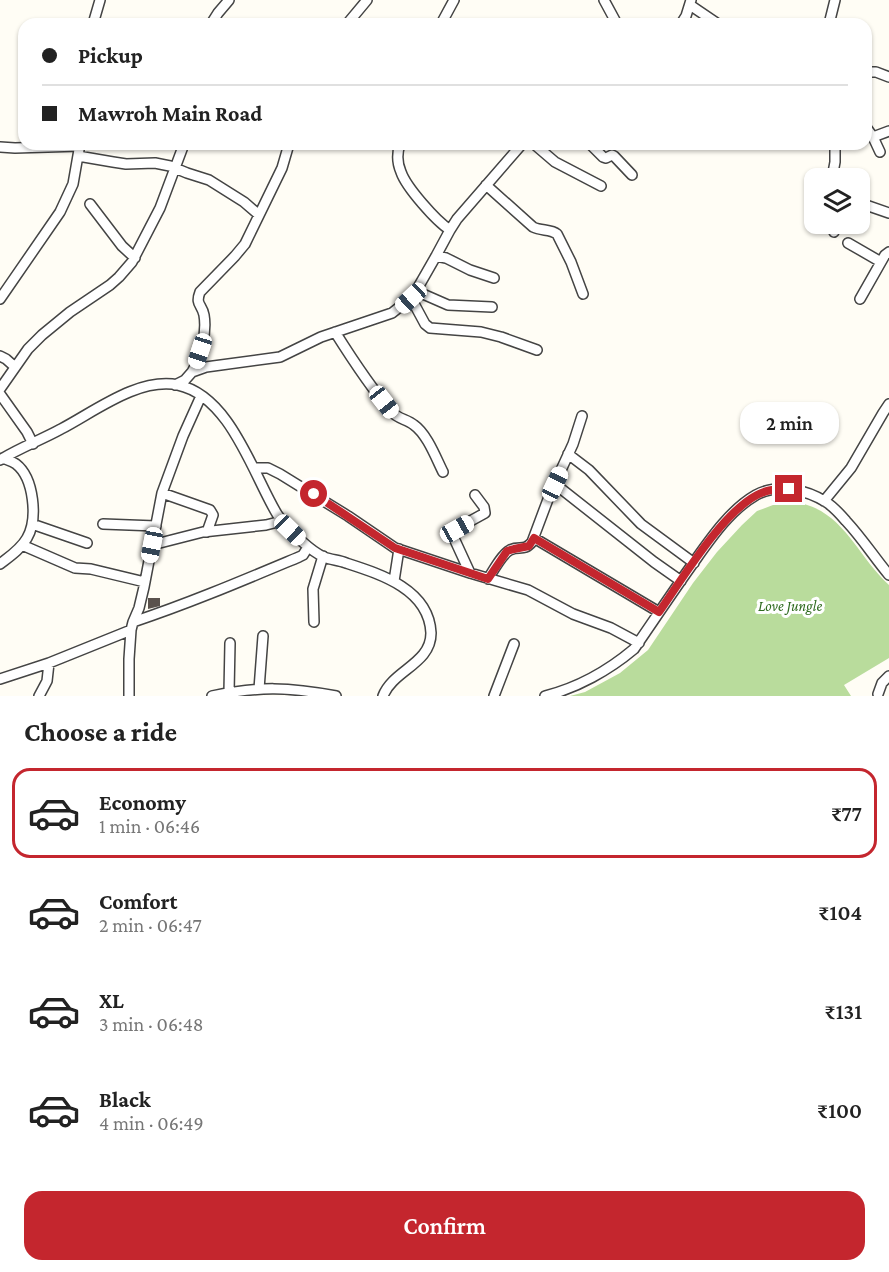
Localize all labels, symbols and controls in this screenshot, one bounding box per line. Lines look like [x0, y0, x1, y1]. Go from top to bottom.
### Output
text: Pickup [78, 43, 143, 68]
text: Mawroh Main Road [78, 101, 262, 126]
map controls [804, 168, 870, 234]
button: layers [804, 168, 870, 234]
car [392, 279, 430, 317]
car [186, 331, 214, 371]
car [366, 382, 402, 422]
callout: 2 min [740, 402, 838, 444]
text: 2 min [766, 412, 813, 434]
car [539, 464, 571, 504]
route end [775, 475, 802, 502]
route start [300, 480, 327, 507]
car [271, 511, 309, 549]
car [437, 512, 477, 546]
car [140, 526, 164, 564]
park label: Love Jungle [758, 598, 822, 615]
text: Choose a ride [24, 717, 177, 747]
icon: car [27, 786, 81, 840]
text: Economy [99, 790, 186, 815]
text: ₹77 [831, 801, 862, 826]
text: 1 min · 06:46 [99, 815, 200, 837]
icon: car [27, 885, 81, 939]
text: Comfort [99, 889, 177, 914]
text: ₹104 [818, 900, 862, 925]
text: 2 min · 06:47 [99, 914, 202, 936]
icon: car [27, 984, 81, 1038]
text: XL [99, 988, 124, 1013]
text: ₹131 [825, 999, 862, 1024]
text: 3 min · 06:48 [99, 1013, 204, 1035]
icon: car [27, 1083, 81, 1137]
text: Black [99, 1087, 151, 1112]
text: ₹100 [817, 1098, 862, 1123]
text: 4 min · 06:49 [99, 1112, 204, 1134]
button: Confirm [24, 1191, 865, 1260]

